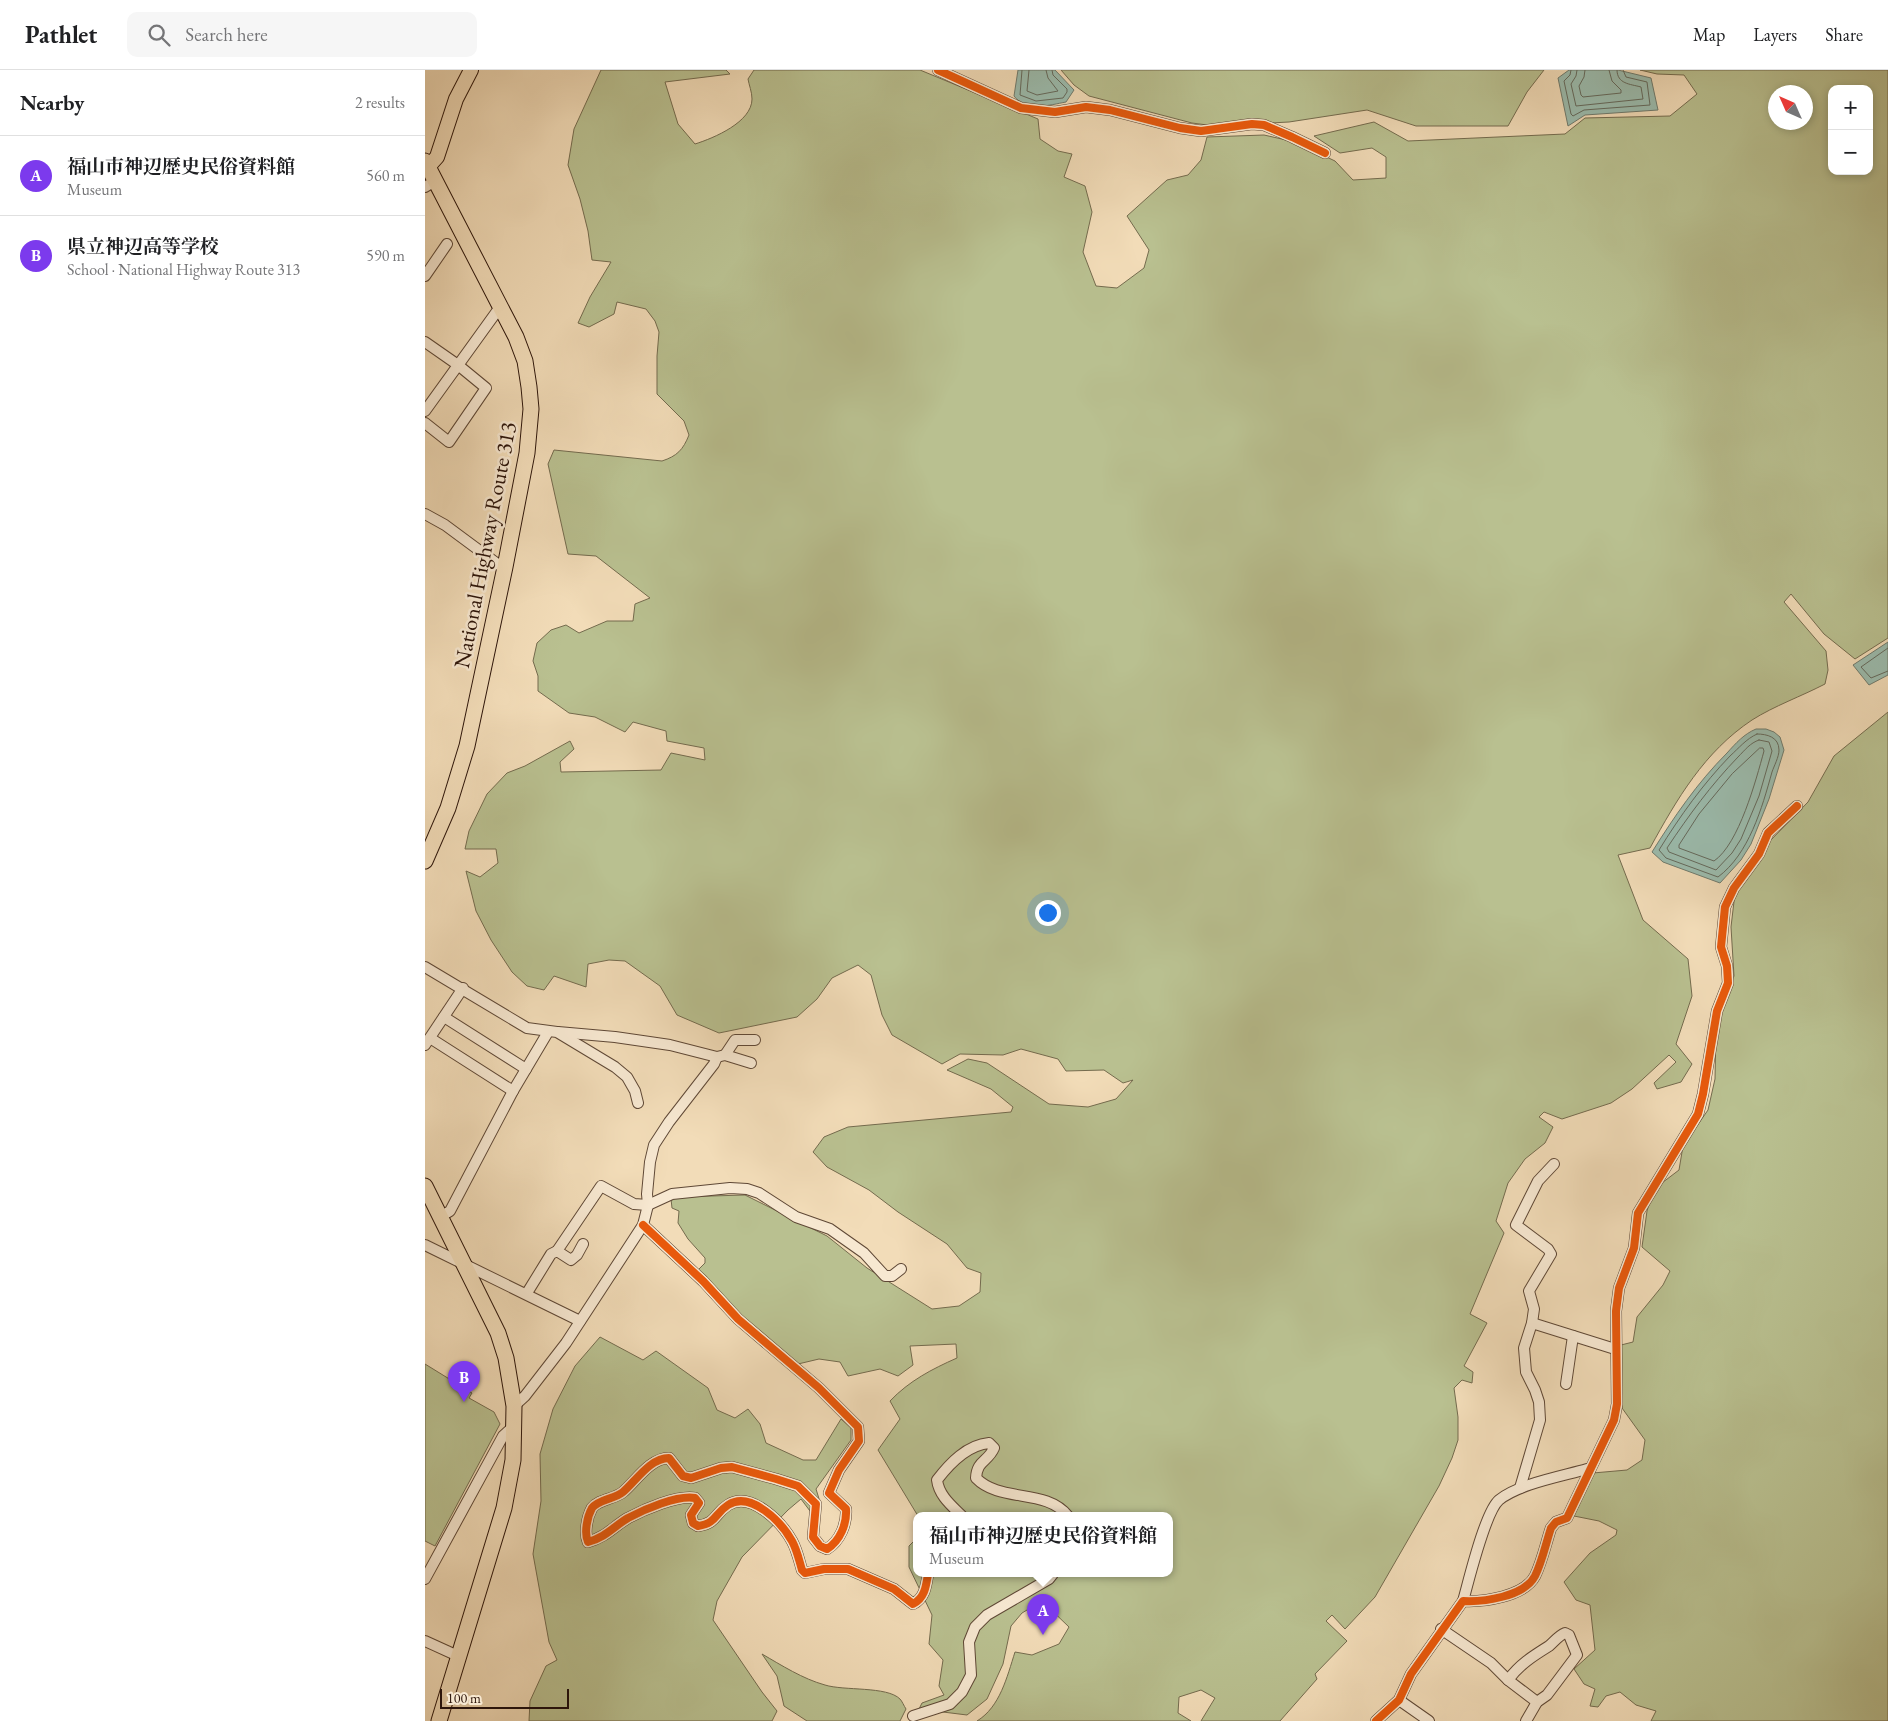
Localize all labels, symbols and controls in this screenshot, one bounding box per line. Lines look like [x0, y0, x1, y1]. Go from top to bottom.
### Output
search box [127, 12, 477, 57]
text: Pathlet [25, 19, 97, 50]
icon: search [145, 21, 173, 49]
text: Search here [185, 22, 268, 47]
text: Map [1693, 23, 1725, 46]
text: Layers [1753, 23, 1797, 46]
text: Share [1825, 23, 1863, 46]
north arrow [1768, 85, 1813, 130]
map controls [1828, 85, 1873, 175]
button: + [1828, 85, 1873, 130]
text: Nearby [20, 89, 84, 116]
text: 2 results [355, 92, 405, 113]
button: − [1828, 130, 1873, 175]
text: 福山市神辺歴史民俗資料館 [67, 154, 295, 179]
text: A [30, 165, 42, 186]
text: 560 m [366, 165, 405, 186]
text: Museum [67, 179, 122, 200]
text: 県立神辺高等学校 [67, 234, 219, 259]
text: B [31, 245, 41, 266]
text: 590 m [366, 245, 405, 266]
text: School · National Highway Route 313 [67, 259, 300, 280]
street label: National Highway Route 313 [447, 419, 523, 671]
your location [1035, 900, 1061, 926]
pin: B [448, 1361, 480, 1402]
popup [913, 1512, 1173, 1577]
text: 福山市神辺歴史民俗資料館 [929, 1523, 1157, 1548]
text: Museum [929, 1548, 984, 1569]
pin: A [1027, 1594, 1059, 1635]
scale bar [440, 1686, 569, 1709]
text: 100 m [447, 1689, 481, 1707]

